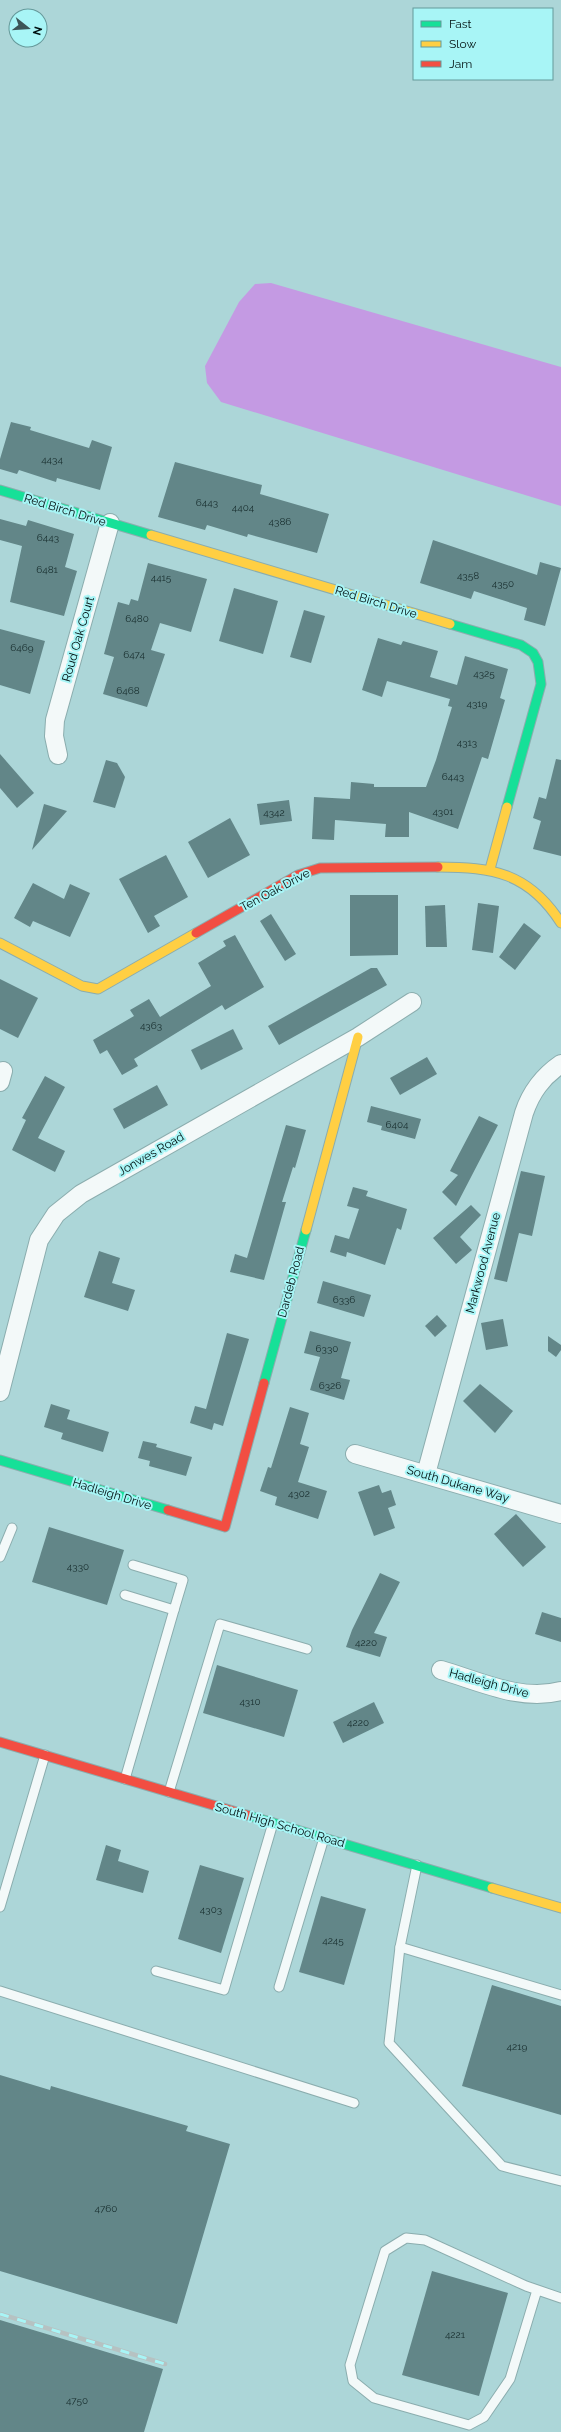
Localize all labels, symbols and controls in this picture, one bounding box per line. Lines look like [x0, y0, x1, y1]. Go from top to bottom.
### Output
north arrow [8, 8, 48, 48]
legend [413, 8, 553, 80]
text: Fast [449, 17, 472, 31]
text: N [30, 25, 45, 37]
text: Slow [449, 37, 476, 51]
text: Jam [449, 57, 472, 71]
house number: 4434 [41, 454, 63, 465]
street label: Red Birch Drive [22, 491, 108, 529]
house number: 6443 [196, 497, 218, 508]
house number: 4404 [232, 502, 255, 513]
house number: 4386 [269, 516, 291, 527]
house number: 6443 [37, 532, 59, 543]
house number: 6481 [36, 564, 59, 575]
house number: 4358 [457, 570, 479, 581]
house number: 4415 [151, 572, 172, 583]
house number: 4350 [492, 578, 514, 589]
street label: Red Birch Drive [333, 583, 419, 621]
street label: Roud Oak Court [59, 595, 97, 683]
house number: 6480 [125, 613, 149, 624]
house number: 6469 [10, 642, 34, 653]
house number: 6474 [123, 649, 145, 660]
house number: 4325 [473, 668, 495, 679]
house number: 6468 [116, 685, 140, 696]
house number: 4319 [467, 698, 488, 709]
house number: 4313 [457, 737, 477, 748]
house number: 6443 [442, 771, 464, 782]
house number: 4301 [432, 806, 454, 817]
house number: 4342 [263, 807, 285, 818]
street label: Ten Oak Drive [238, 866, 312, 914]
house number: 4363 [140, 1020, 162, 1031]
house number: 6404 [385, 1119, 409, 1130]
street label: Jonwes Road [115, 1129, 187, 1179]
street label: Markwood Avenue [463, 1211, 503, 1315]
street label: Dardeb Road [275, 1245, 307, 1319]
house number: 6336 [333, 1294, 355, 1305]
house number: 6330 [316, 1343, 338, 1354]
house number: 6326 [319, 1380, 341, 1391]
street label: South Dukane Way [405, 1463, 511, 1505]
street label: Hadleigh Drive [71, 1475, 153, 1513]
house number: 4302 [288, 1488, 310, 1499]
house number: 4330 [67, 1561, 89, 1572]
house number: 4220 [355, 1637, 377, 1648]
street label: Hadleigh Drive [448, 1666, 530, 1700]
house number: 4310 [239, 1696, 261, 1707]
house number: 4220 [347, 1717, 369, 1728]
street label: South High School Road [213, 1800, 347, 1850]
house number: 4303 [200, 1904, 222, 1915]
house number: 4245 [322, 1935, 344, 1946]
house number: 4219 [507, 2041, 528, 2052]
house number: 4760 [95, 2203, 117, 2214]
house number: 4221 [445, 2329, 466, 2340]
house number: 4750 [66, 2395, 88, 2406]

